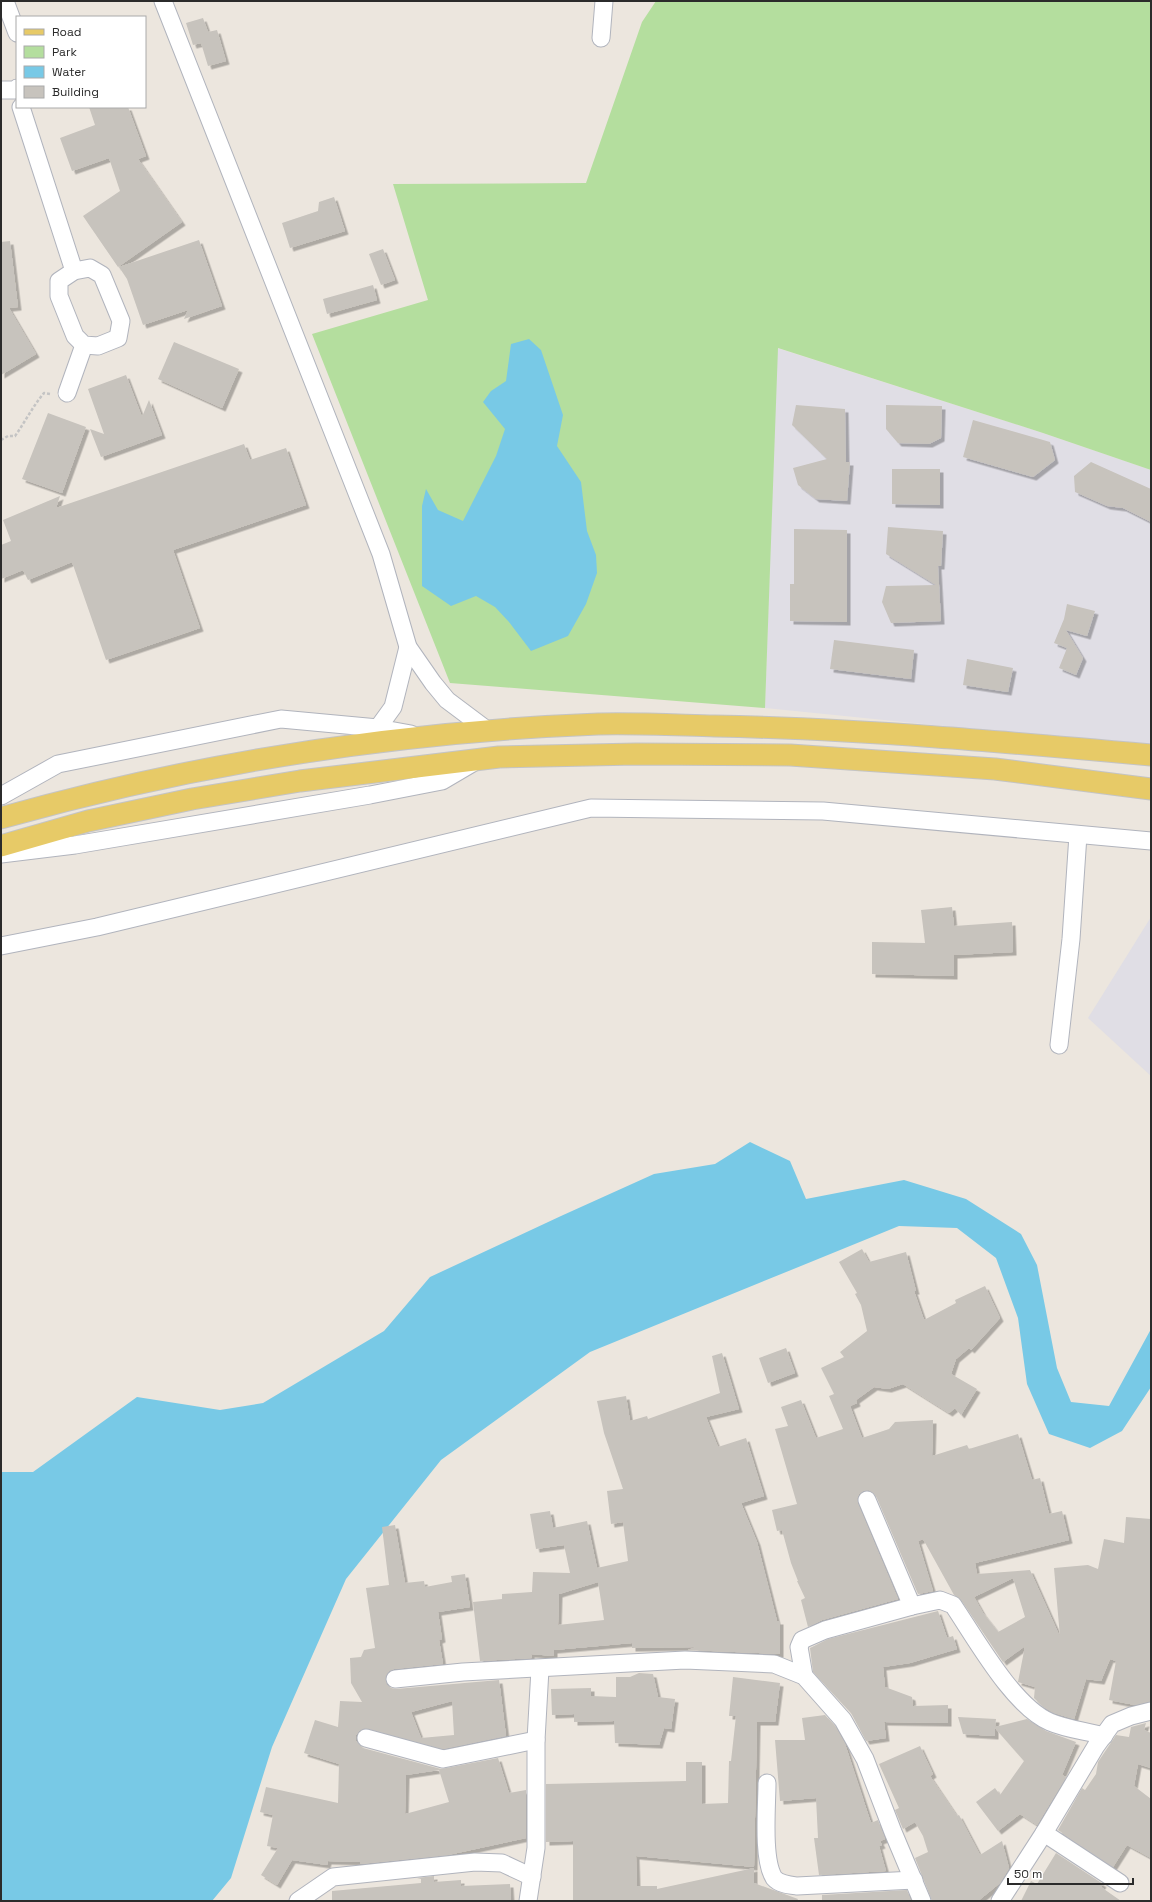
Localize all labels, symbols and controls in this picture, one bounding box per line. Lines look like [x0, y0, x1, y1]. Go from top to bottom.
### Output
legend [16, 16, 146, 108]
text: Road [52, 24, 81, 40]
text: Park [52, 44, 77, 60]
text: Water [52, 64, 86, 80]
text: Building [52, 84, 99, 100]
scale bar [1008, 1860, 1133, 1886]
text: 50 m [1014, 1866, 1042, 1882]

